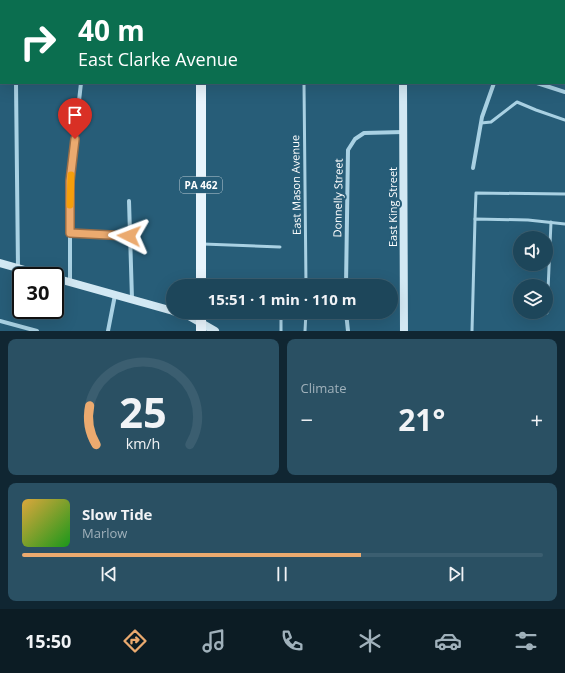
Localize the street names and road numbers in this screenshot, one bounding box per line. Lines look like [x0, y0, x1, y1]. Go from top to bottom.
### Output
street label: East Mason Avenue [287, 135, 304, 235]
street label: Donnelly Street [329, 158, 346, 238]
street label: East King Street [385, 167, 400, 247]
road number: PA 462 [180, 177, 222, 193]

